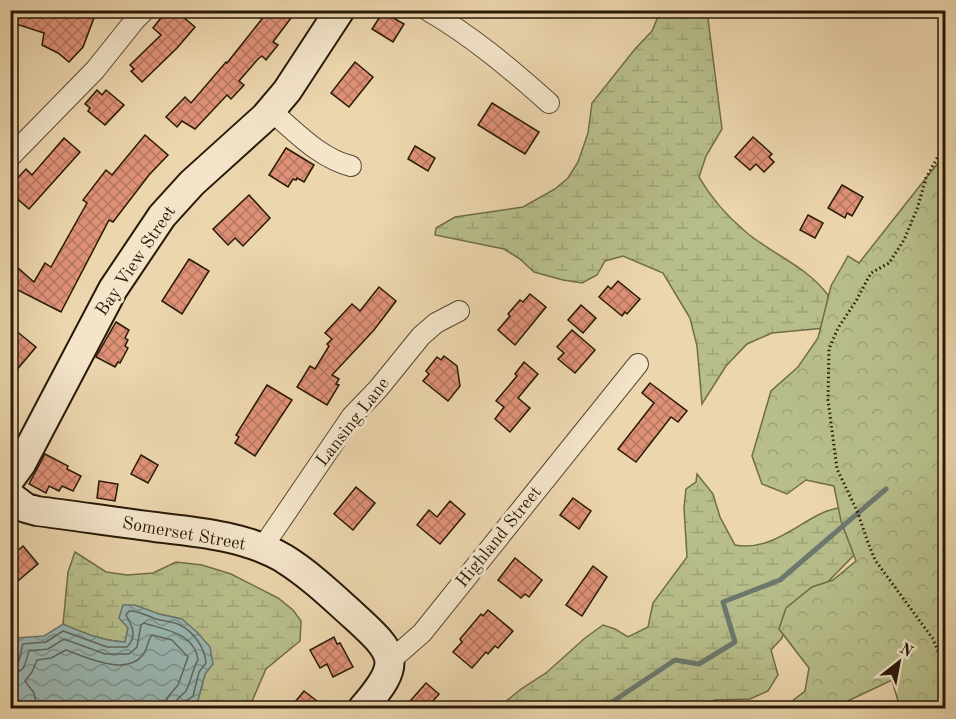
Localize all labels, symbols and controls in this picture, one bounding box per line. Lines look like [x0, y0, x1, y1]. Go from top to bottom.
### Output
street label: Bay View Street [93, 203, 179, 319]
street label: Lansing Lane [313, 374, 393, 470]
street label: Highland Street [453, 483, 545, 591]
street label: Somerset Street [121, 514, 247, 554]
north arrow [869, 632, 929, 692]
text: N [896, 641, 916, 661]

